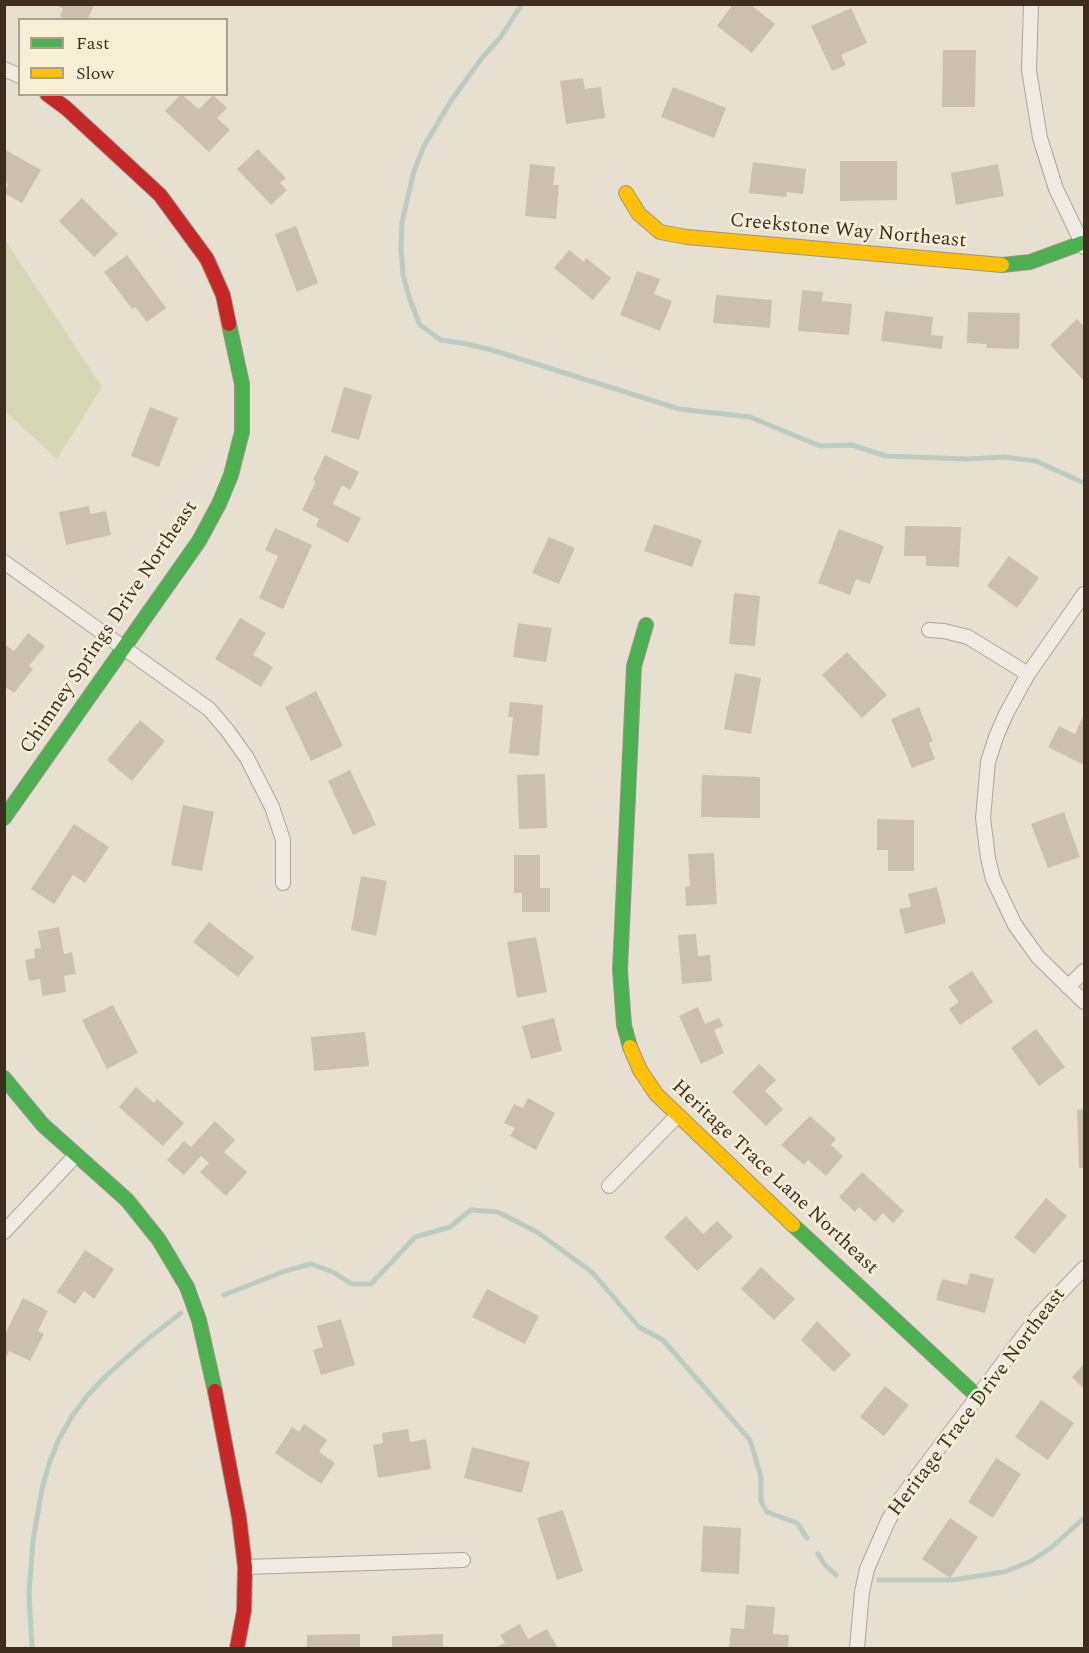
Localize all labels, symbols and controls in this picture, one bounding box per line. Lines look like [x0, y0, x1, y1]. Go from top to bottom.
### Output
legend [18, 18, 228, 96]
text: Fast [76, 30, 109, 57]
text: Slow [76, 60, 114, 87]
street label: Creekstone Way Northeast [729, 210, 967, 254]
street label: Chimney Springs Drive Northeast [16, 497, 204, 759]
street label: Heritage Trace Lane Northeast [665, 1076, 883, 1280]
street label: Heritage Trace Drive Northeast [884, 1284, 1072, 1522]

